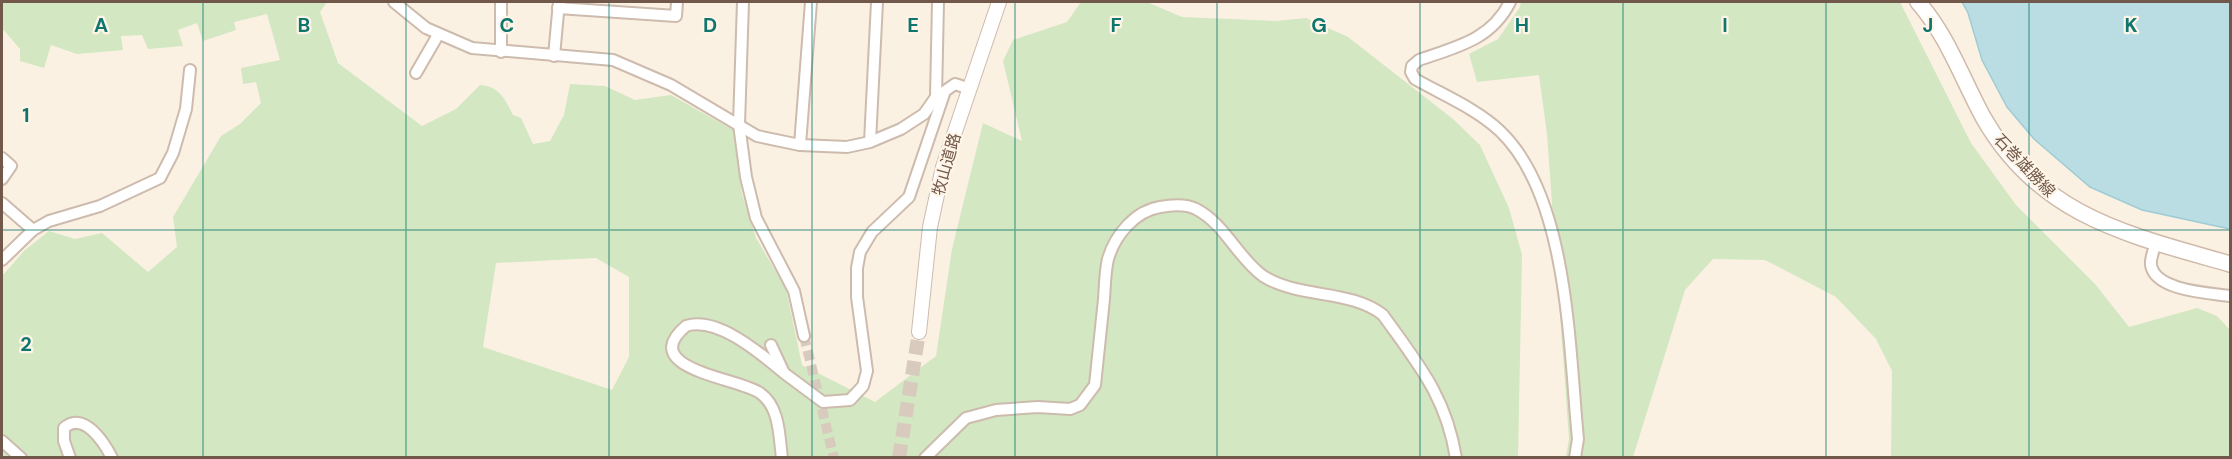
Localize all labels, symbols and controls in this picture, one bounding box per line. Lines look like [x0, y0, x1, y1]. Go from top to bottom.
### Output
text: A [94, 12, 108, 38]
text: B [298, 12, 310, 38]
text: C [500, 12, 514, 38]
text: D [703, 12, 717, 38]
text: E [907, 12, 919, 38]
text: F [1110, 12, 1122, 38]
text: G [1311, 12, 1327, 38]
text: H [1515, 12, 1529, 38]
text: I [1722, 12, 1728, 38]
text: J [1923, 12, 1933, 38]
text: K [2124, 12, 2138, 38]
text: 1 [22, 102, 30, 128]
street label: 石巻雄勝線 [1989, 129, 2060, 201]
street label: 牧山道路 [928, 130, 965, 198]
text: 2 [20, 331, 32, 357]

